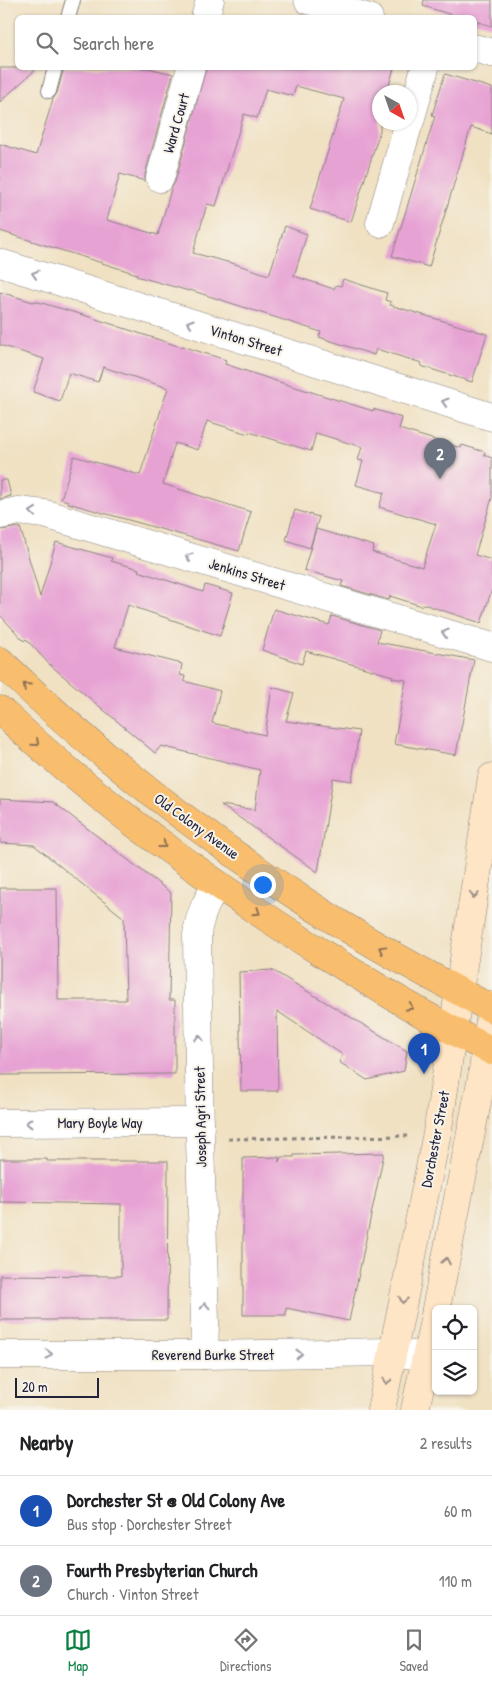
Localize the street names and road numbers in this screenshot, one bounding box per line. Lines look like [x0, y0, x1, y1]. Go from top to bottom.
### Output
street label: Ward Court [157, 90, 195, 155]
street label: Vinton Street [207, 319, 286, 361]
street label: Jenkins Street [206, 552, 289, 596]
street label: Old Colony Avenue [150, 788, 244, 864]
street label: Joseph Agri Street [189, 1065, 211, 1168]
street label: Dorchester Street [415, 1088, 455, 1189]
street label: Mary Boyle Way [57, 1112, 143, 1133]
street label: Reverend Burke Street [152, 1344, 275, 1365]

